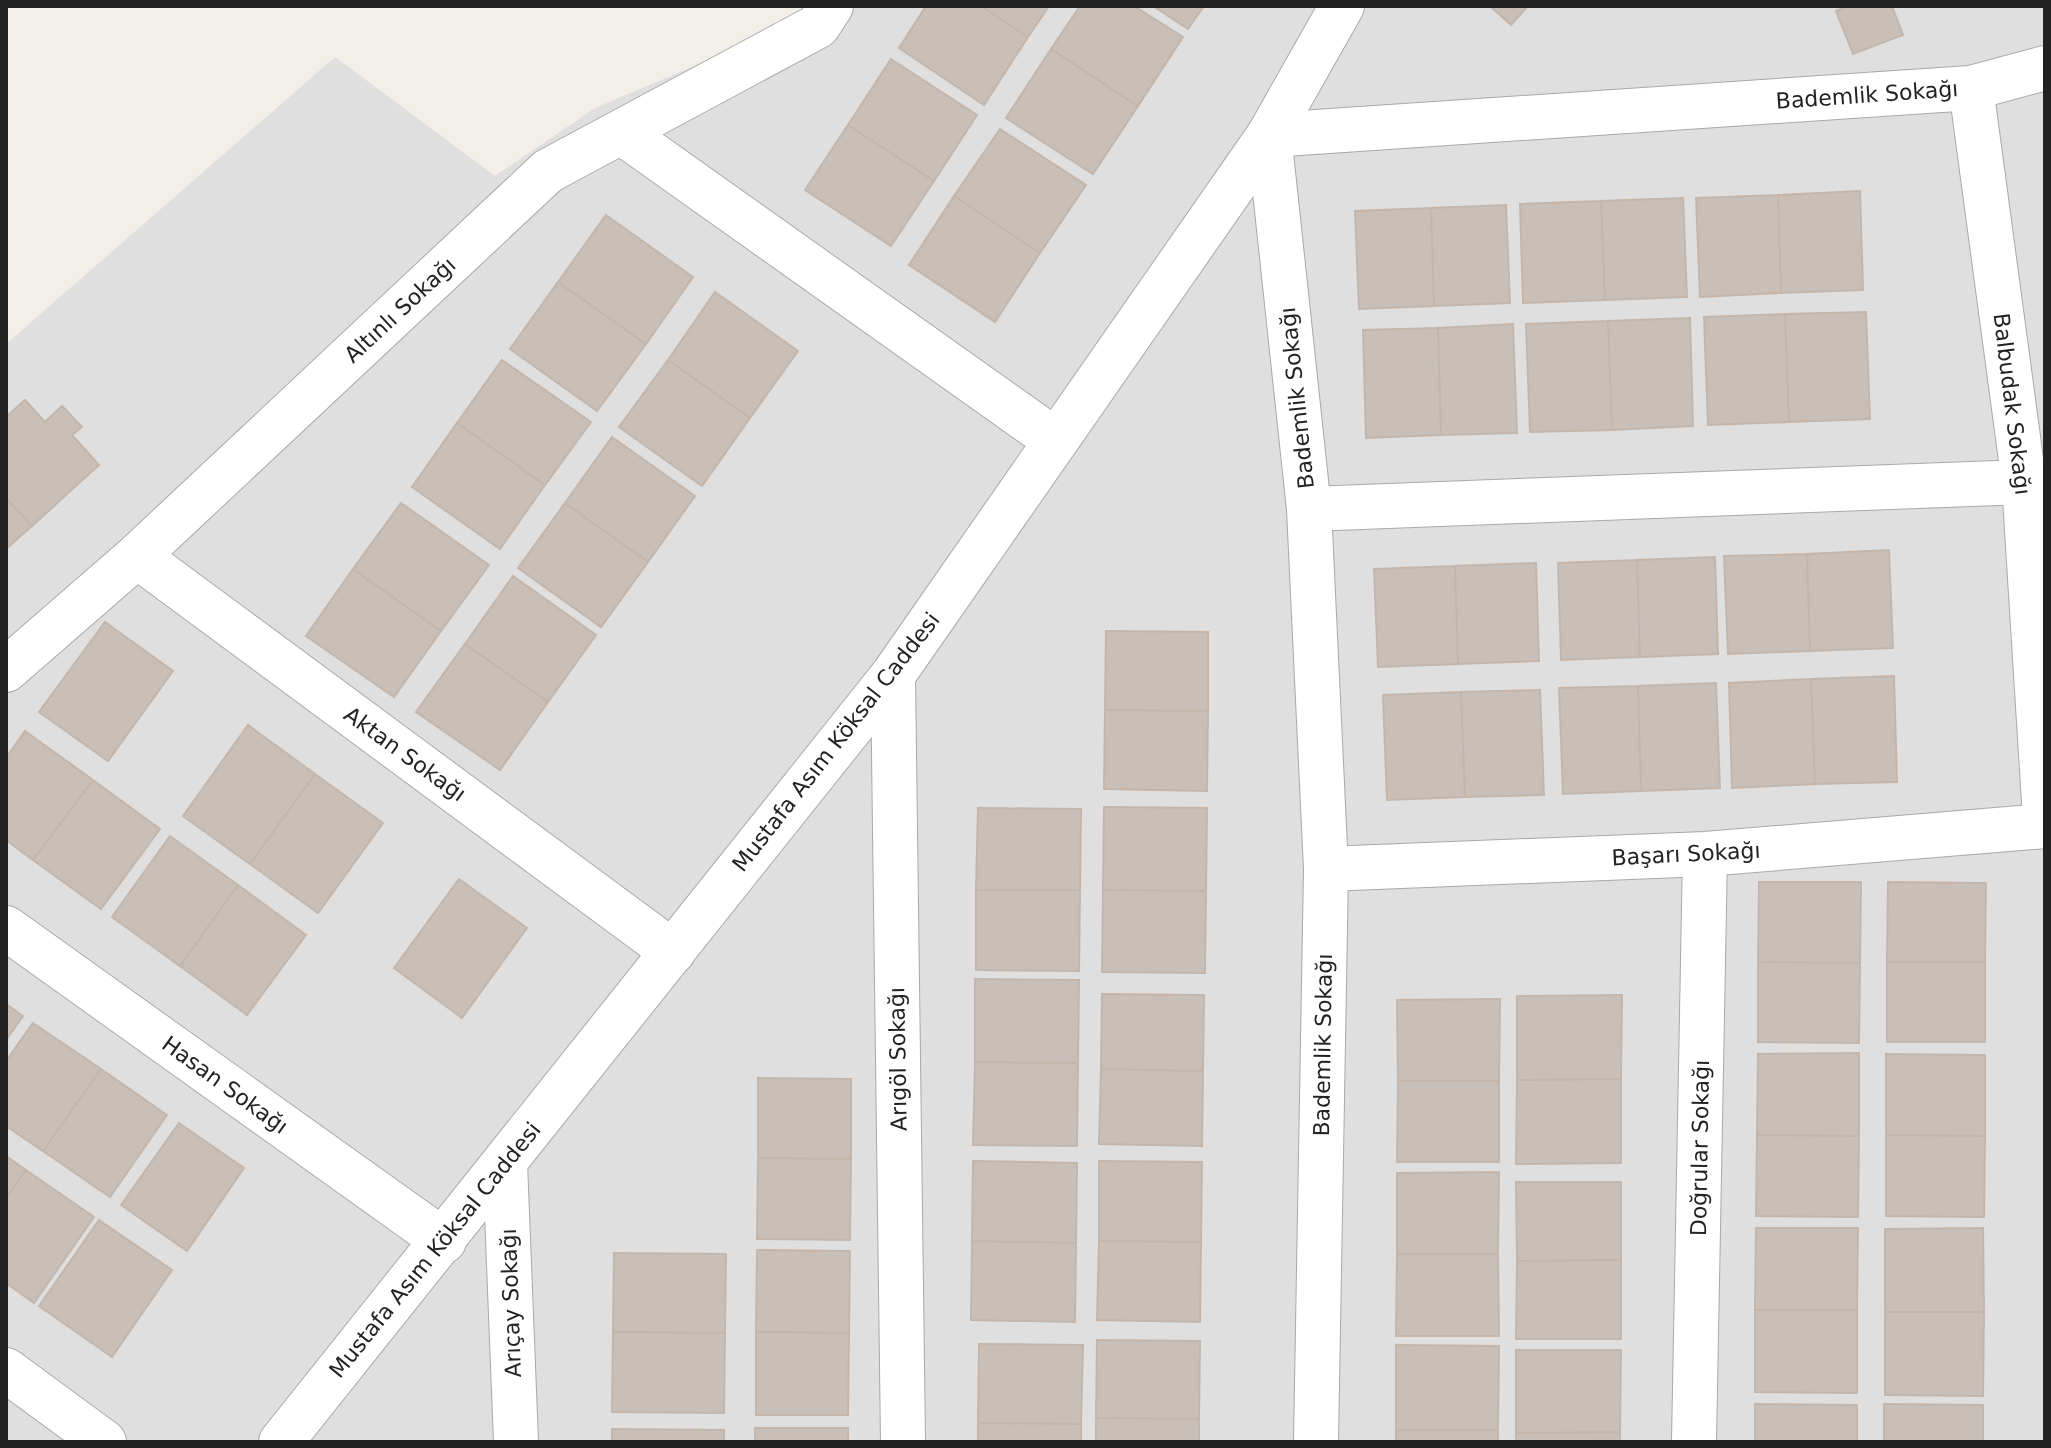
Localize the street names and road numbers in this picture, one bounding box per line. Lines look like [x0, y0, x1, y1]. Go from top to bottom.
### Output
street label: Bademlik Sokağı [1775, 76, 1959, 114]
street label: Altınlı Sokağı [339, 252, 461, 368]
street label: Bademlik Sokağı [1275, 306, 1319, 490]
street label: Balbudak Sokağı [1988, 312, 2036, 496]
street label: Mustafa Asım Köksal Caddesi [727, 608, 945, 876]
street label: Aktan Sokağı [339, 702, 471, 806]
street label: Başarı Sokağı [1611, 838, 1761, 870]
street label: Bademlik Sokağı [1309, 953, 1337, 1137]
street label: Arıgöl Sokağı [884, 987, 912, 1131]
street label: Hasan Sokağı [157, 1031, 293, 1139]
street label: Doğrular Sokağı [1686, 1060, 1714, 1236]
street label: Mustafa Asım Köksal Caddesi [324, 1117, 546, 1383]
street label: Arıçay Sokağı [496, 1228, 526, 1378]

